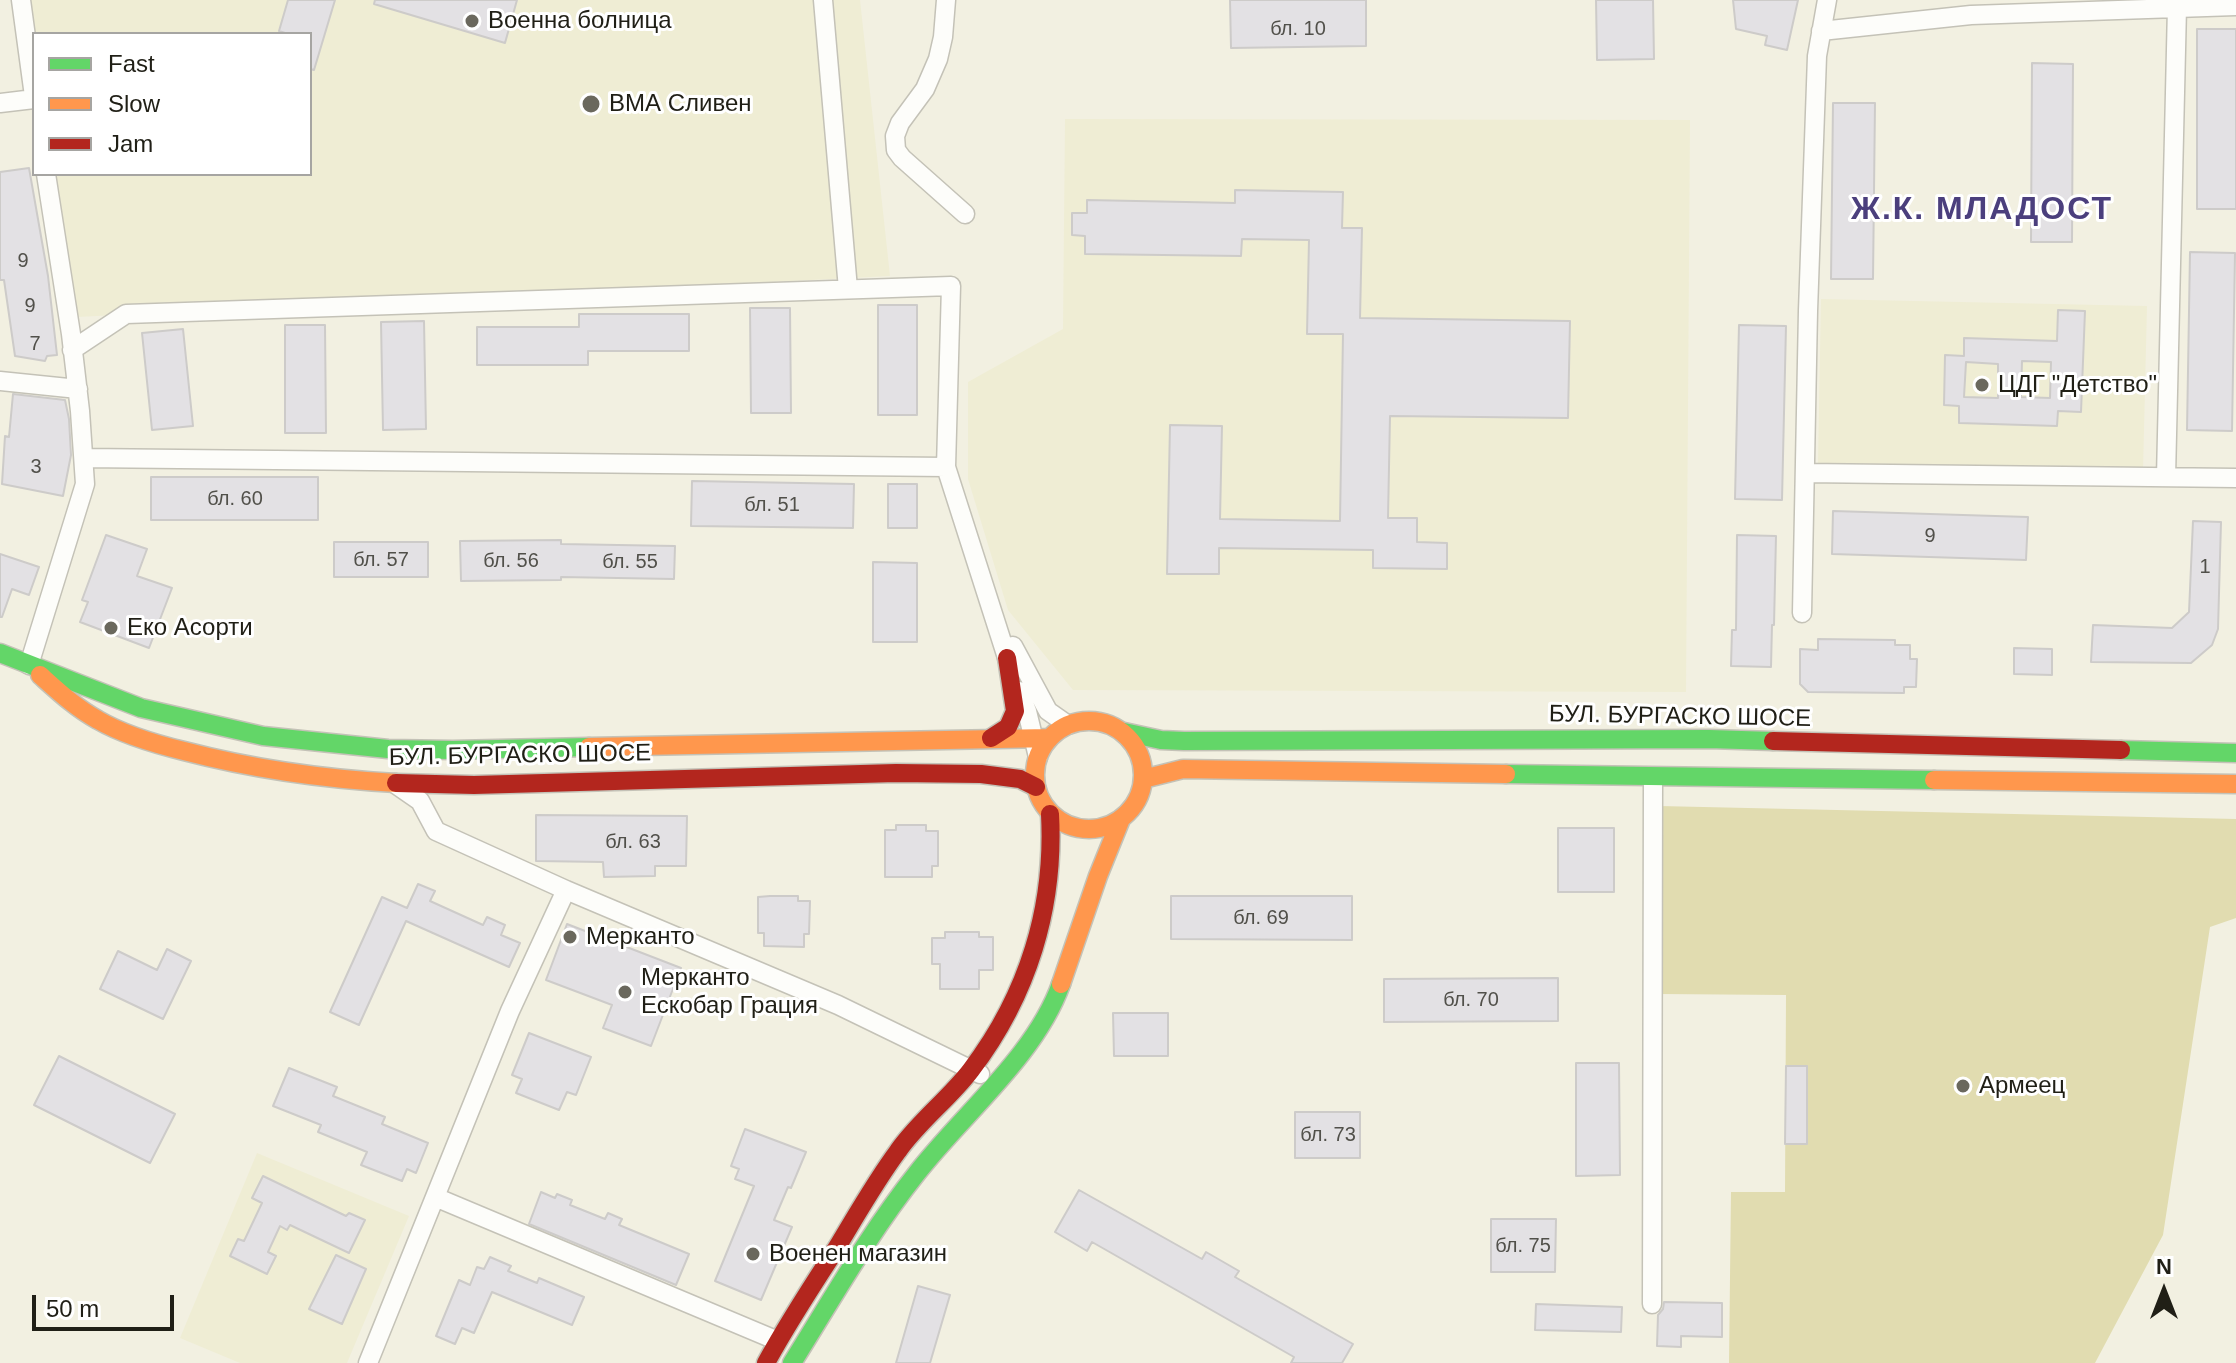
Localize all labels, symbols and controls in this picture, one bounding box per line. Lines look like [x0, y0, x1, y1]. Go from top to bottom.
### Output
place label: Военна болница [488, 7, 672, 35]
marker: Военна болница [463, 12, 481, 30]
house number: бл. 10 [1270, 17, 1326, 41]
legend [32, 32, 312, 176]
text: Fast [108, 50, 155, 77]
text: Slow [108, 90, 160, 117]
place label: ВМА Сливен [609, 90, 752, 118]
marker: ВМА Сливен [580, 93, 602, 115]
text: Jam [108, 130, 153, 157]
district label: Ж.К. МЛАДОСТ [1851, 191, 2113, 229]
house number: 9 [17, 249, 29, 273]
house number: 9 [24, 294, 36, 318]
house number: 7 [29, 332, 41, 356]
place label: ЦДГ "Детство" [1998, 371, 2157, 399]
marker: ЦДГ "Детство" [1973, 376, 1991, 394]
house number: 3 [30, 455, 42, 479]
house number: бл. 60 [207, 487, 263, 511]
house number: бл. 51 [744, 493, 800, 517]
house number: 9 [1924, 524, 1936, 548]
house number: бл. 57 [353, 548, 409, 572]
house number: бл. 56 [483, 549, 539, 573]
house number: бл. 55 [602, 550, 658, 574]
house number: 1 [2199, 555, 2211, 579]
place label: Еко Асорти [127, 614, 253, 642]
marker: Еко Асорти [102, 619, 120, 637]
street label: БУЛ. БУРГАСКО ШОСЕ [1549, 700, 1811, 734]
street label: БУЛ. БУРГАСКО ШОСЕ [389, 739, 651, 773]
house number: бл. 63 [605, 830, 661, 854]
house number: бл. 69 [1233, 906, 1289, 930]
place label: Мерканто [586, 923, 695, 951]
marker: Мерканто [561, 928, 579, 946]
place label: Мерканто Ескобар Грация [641, 964, 818, 1020]
marker: Мерканто Ескобар Грация [616, 983, 634, 1001]
house number: бл. 70 [1443, 988, 1499, 1012]
place label: Армеец [1979, 1072, 2065, 1100]
marker: Армеец [1954, 1077, 1972, 1095]
house number: бл. 73 [1300, 1123, 1356, 1147]
house number: бл. 75 [1495, 1234, 1551, 1258]
place label: Военен магазин [769, 1240, 947, 1268]
marker: Военен магазин [744, 1245, 762, 1263]
north arrow [2124, 1251, 2204, 1331]
text: N [2156, 1254, 2172, 1279]
scale bar [36, 1279, 178, 1329]
text: 50 m [46, 1295, 99, 1322]

